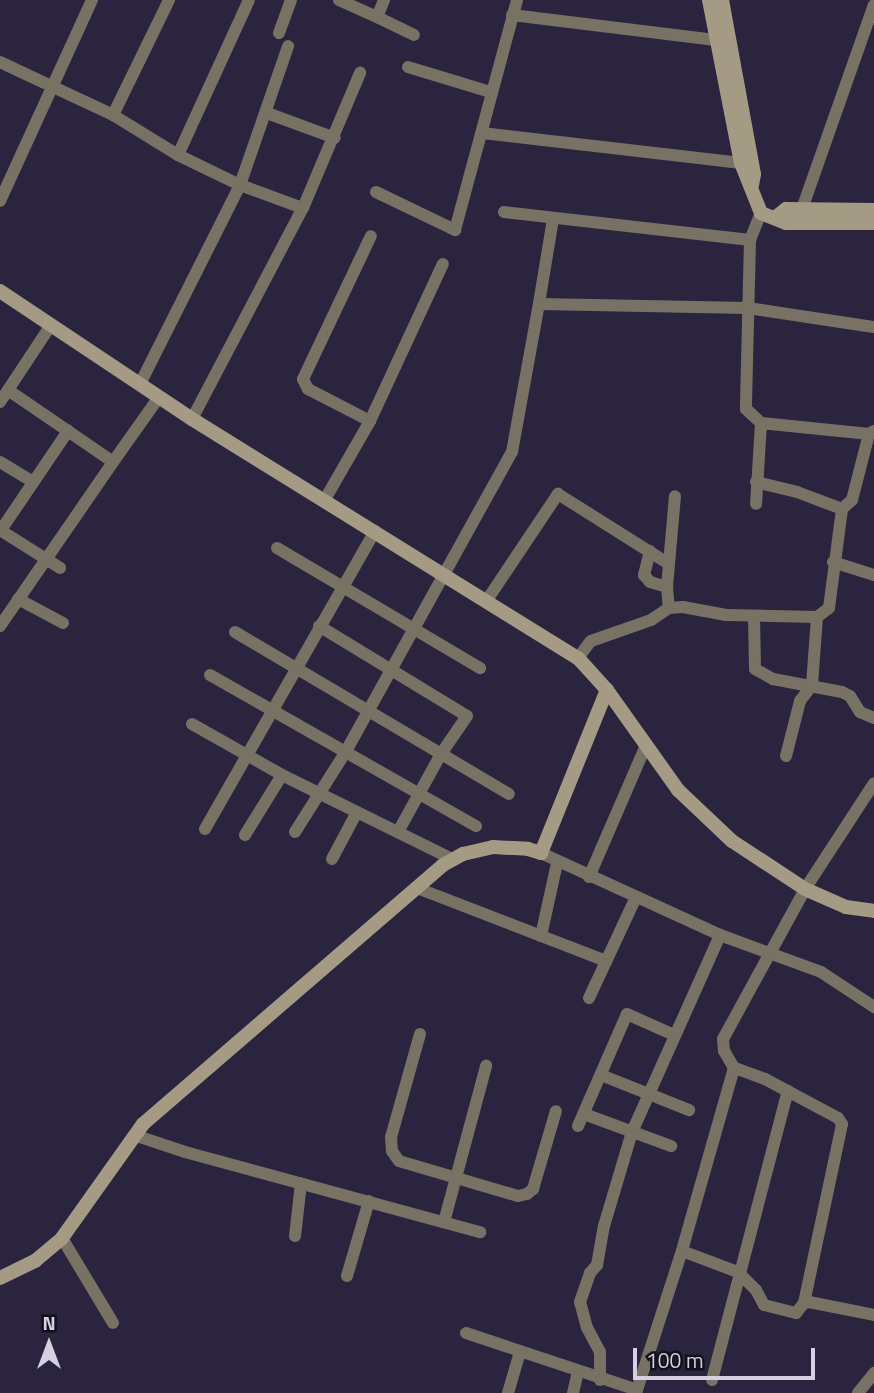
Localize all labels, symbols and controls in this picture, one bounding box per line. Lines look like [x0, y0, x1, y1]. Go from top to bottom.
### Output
text: N [42, 1308, 56, 1337]
north arrow [14, 1309, 84, 1379]
scale bar [636, 1334, 818, 1378]
text: 100 m [646, 1344, 703, 1376]

